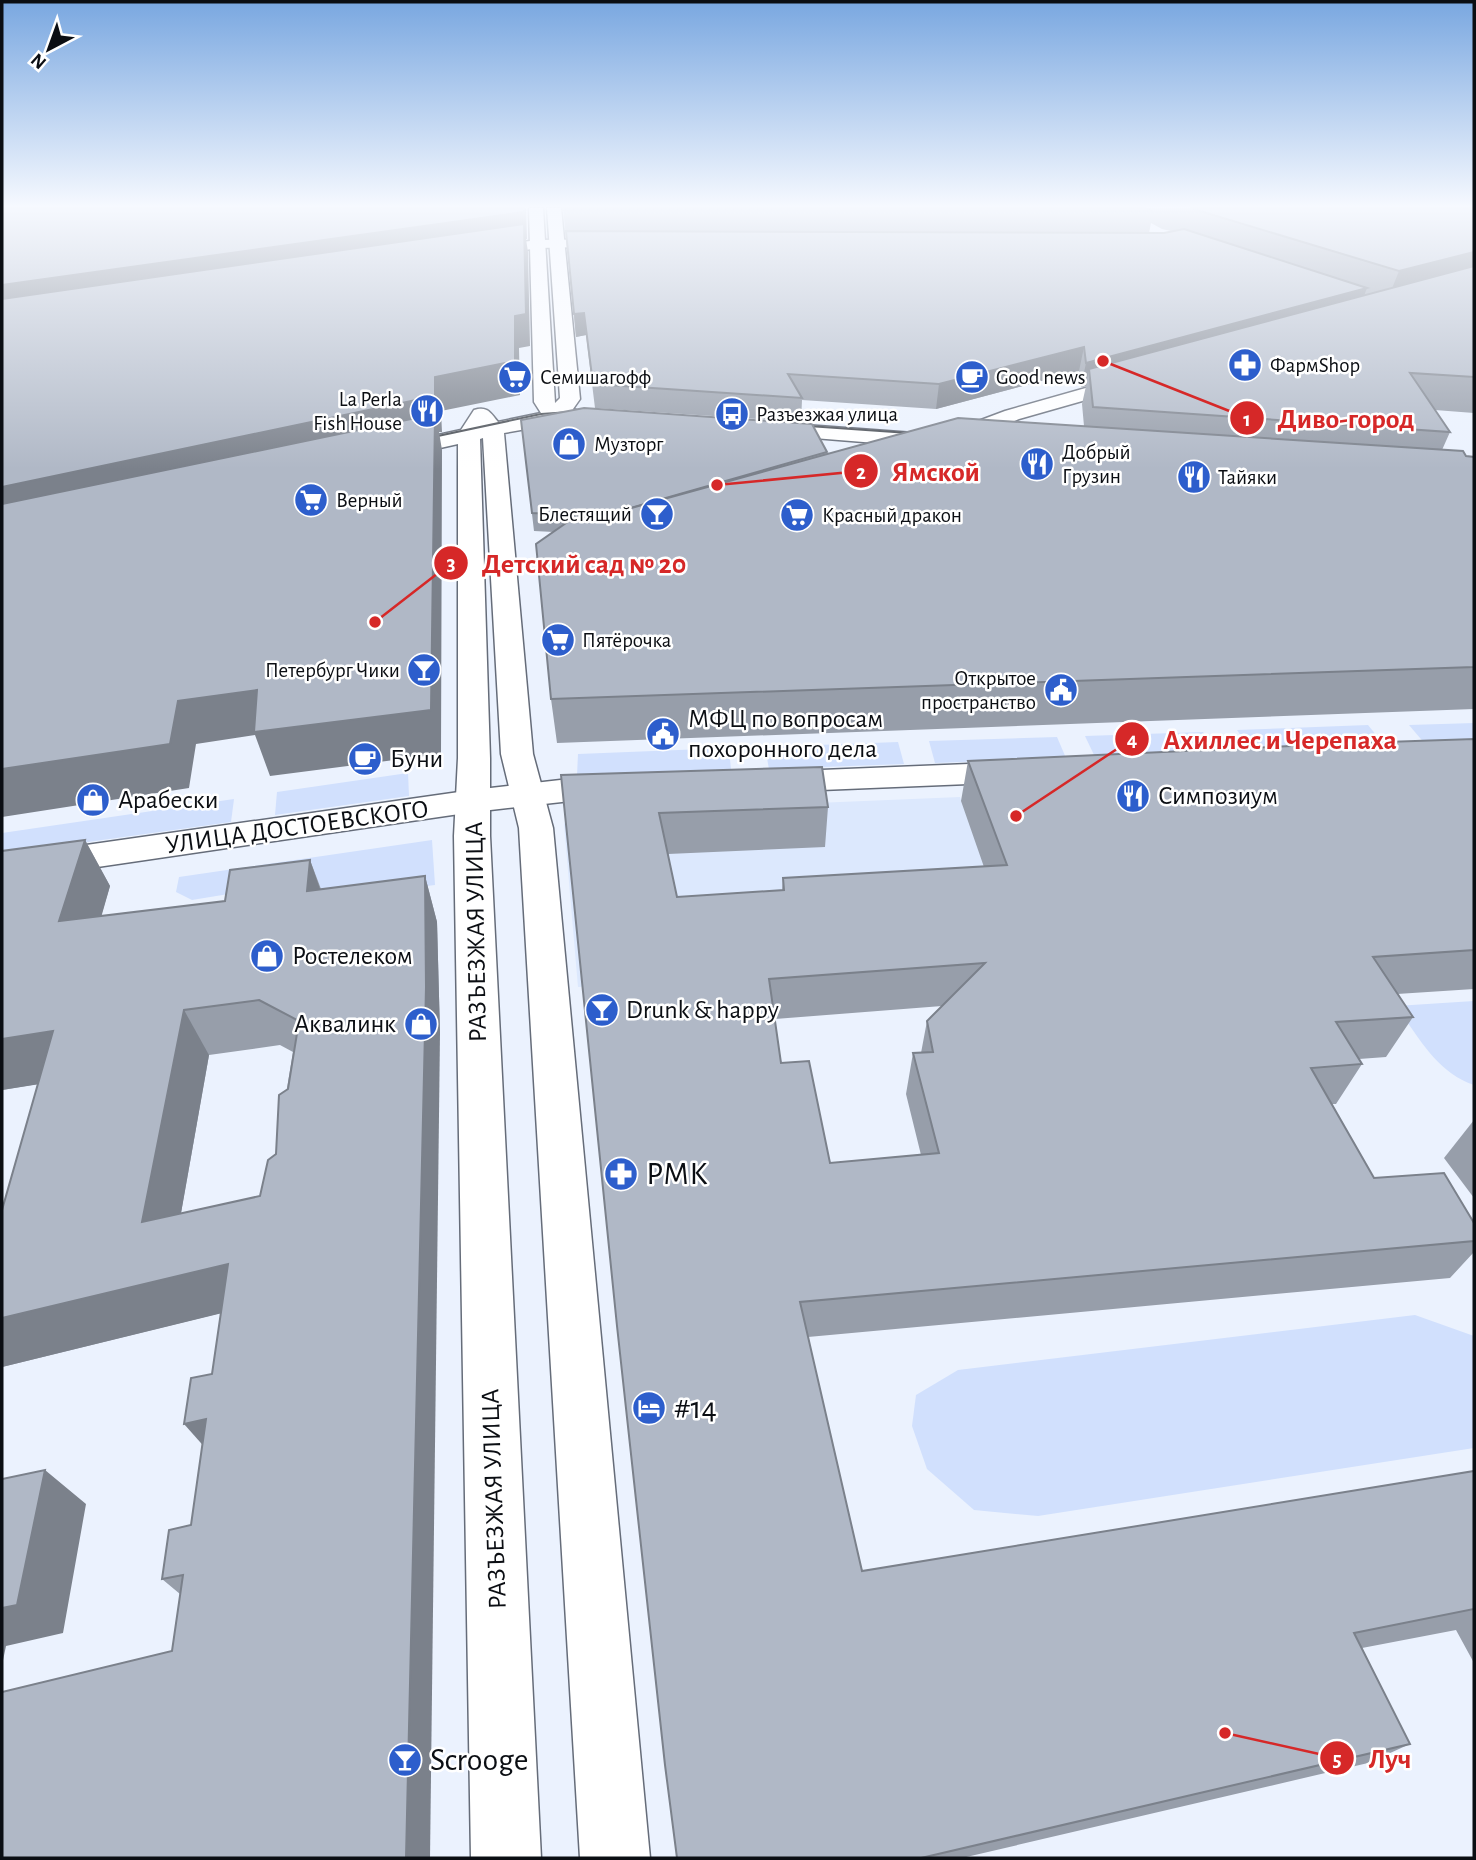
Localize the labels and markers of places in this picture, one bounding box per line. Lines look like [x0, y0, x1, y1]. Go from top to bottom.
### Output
pharmacy icon: ФармShop [1226, 346, 1264, 384]
place label: ФармShop [1270, 355, 1360, 376]
supermarket icon: Семишагофф [496, 358, 534, 396]
cafe icon: Good news [953, 358, 991, 396]
place label: Семишагофф [540, 367, 651, 388]
place label: Good news [996, 367, 1086, 388]
place label: La Perla Fish House [313, 389, 402, 434]
restaurant icon: La Perla Fish House [408, 392, 446, 430]
callout: Диво-город [1229, 394, 1429, 443]
bus stop icon: Разъезжая улица [713, 395, 751, 433]
place label: Разъезжая улица [756, 404, 899, 425]
shop icon: Музторг [550, 425, 588, 463]
place label: Музторг [594, 434, 664, 455]
place label: Добрый Грузин [1062, 442, 1131, 487]
restaurant icon: Добрый Грузин [1018, 445, 1056, 483]
callout: Ямской [843, 447, 994, 496]
restaurant icon: Тайяки [1175, 458, 1213, 496]
place label: Тайяки [1218, 467, 1277, 488]
supermarket icon: Верный [292, 481, 330, 519]
place label: Верный [336, 490, 403, 511]
bar icon: Блестящий [638, 495, 676, 533]
supermarket icon: Красный дракон [778, 496, 816, 534]
place label: Блестящий [538, 504, 632, 525]
place label: Красный дракон [822, 505, 962, 526]
callout: Детский сад № 20 [433, 538, 700, 587]
supermarket icon: Пятёрочка [539, 621, 577, 659]
place label: Пятёрочка [582, 630, 672, 651]
bar icon: Петербург Чики [405, 651, 443, 689]
place label: Петербург Чики [265, 660, 400, 681]
place label: Открытое пространство [921, 668, 1036, 713]
public building icon: Открытое пространство [1042, 671, 1080, 709]
place label: МФЦ по вопросам похоронного дела [688, 706, 883, 762]
callout: Ахиллес и Черепаха [1115, 714, 1411, 763]
public building icon: МФЦ по вопросам похоронного дела [644, 715, 682, 753]
cafe icon: Буни [346, 740, 384, 778]
place label: Буни [390, 746, 443, 772]
restaurant icon: Симпозиум [1114, 777, 1152, 815]
shop icon: Арабески [74, 781, 112, 819]
place label: Симпозиум [1158, 783, 1278, 809]
place label: Арабески [118, 787, 218, 813]
shop icon: Ростелеком [248, 937, 286, 975]
place label: Ростелеком [292, 943, 413, 969]
bar icon: Drunk & happy [583, 991, 621, 1029]
place label: Drunk & happy [626, 997, 779, 1023]
shop icon: Аквалинк [402, 1005, 440, 1043]
place label: Аквалинк [294, 1011, 396, 1037]
pharmacy icon: РМК [602, 1155, 640, 1193]
place label: РМК [646, 1158, 708, 1190]
hotel icon: #14 [630, 1389, 668, 1427]
place label: #14 [674, 1392, 717, 1424]
callout: Луч [1320, 1734, 1426, 1783]
bar icon: Scrooge [386, 1741, 424, 1779]
place label: Scrooge [430, 1744, 529, 1776]

